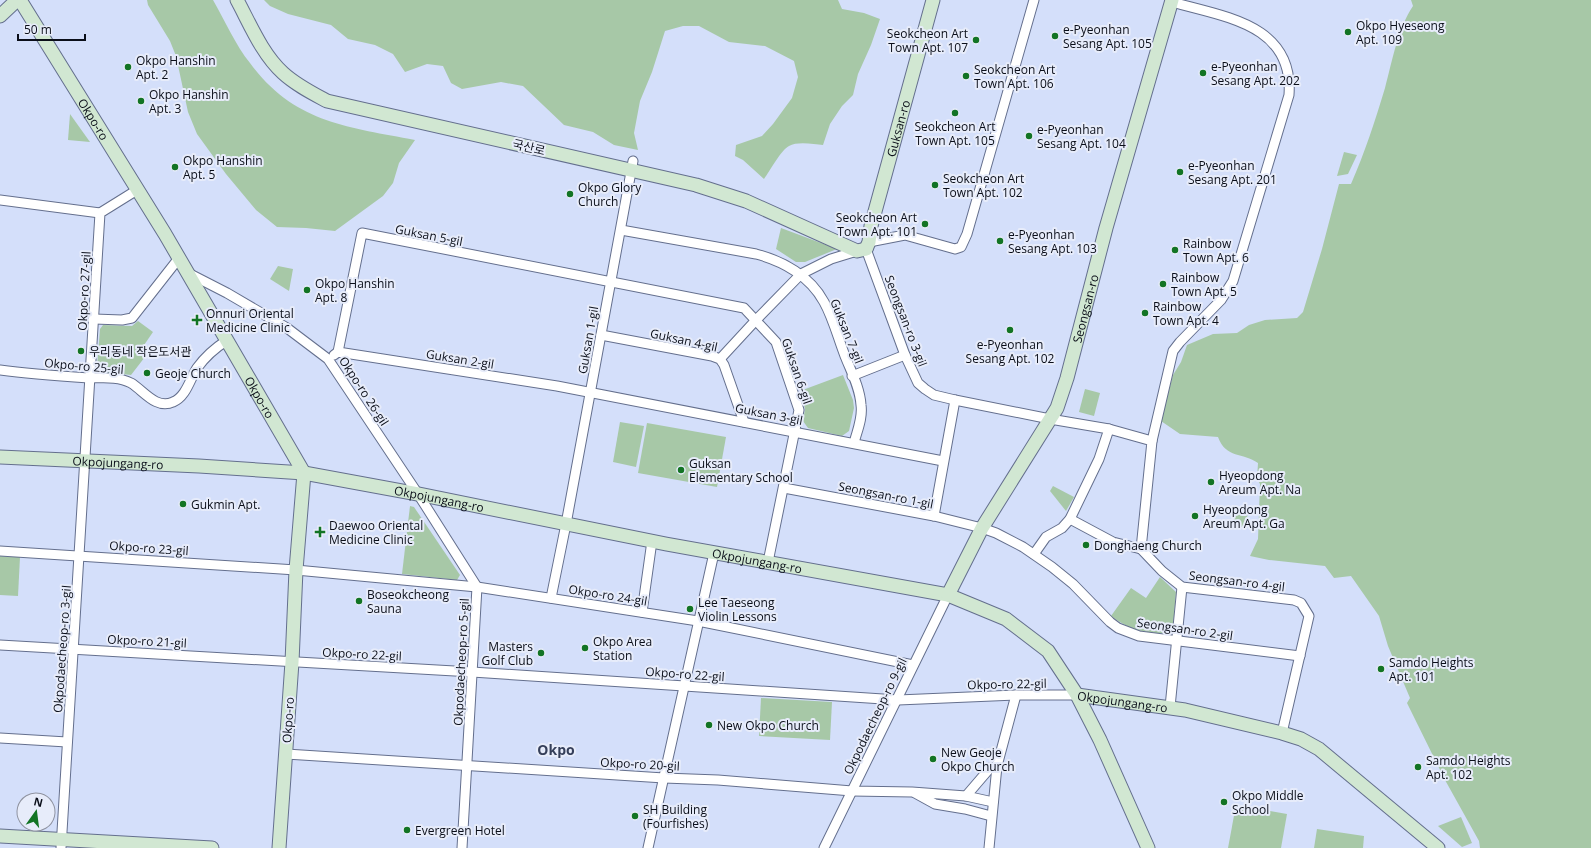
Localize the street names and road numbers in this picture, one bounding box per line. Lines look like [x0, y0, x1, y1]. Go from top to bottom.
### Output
street label: Okpo-ro [74, 95, 113, 143]
street label: Guksan-ro [882, 98, 914, 159]
street label: 국산로 [511, 135, 547, 159]
street label: Guksan 5-gil [394, 220, 464, 250]
street label: Okpo-ro 27-gil [73, 251, 95, 331]
street label: Seongsan-ro [1068, 272, 1102, 345]
street label: Seongsan-ro 3-gil [881, 273, 931, 369]
street label: Guksan 7-gil [826, 296, 868, 366]
street label: Guksan 1-gil [574, 305, 602, 375]
street label: Guksan 4-gil [649, 325, 719, 355]
street label: Guksan 6-gil [778, 336, 816, 406]
street label: Guksan 2-gil [425, 345, 495, 373]
street label: Okpo-ro 26-gil [335, 353, 393, 429]
street label: Okpo-ro 25-gil [44, 354, 124, 378]
street label: Okpo-ro [241, 373, 279, 421]
street label: Guksan 3-gil [734, 399, 804, 429]
street label: Okpojungang-ro [72, 452, 164, 473]
street label: Seongsan-ro 1-gil [837, 477, 935, 513]
street label: Okpojungang-ro [393, 481, 486, 516]
street label: Okpo-ro 23-gil [109, 537, 189, 559]
street label: Okpojungang-ro [711, 544, 803, 577]
street label: Seongsan-ro 4-gil [1188, 567, 1286, 595]
street label: Okpo-ro 24-gil [567, 580, 649, 610]
street label: Okpodaecheop-ro 3-gil [49, 585, 75, 713]
street label: Okpodaecheop-ro 5-gil [449, 598, 473, 726]
street label: Seongsan-ro 2-gil [1136, 614, 1234, 644]
street label: Okpo-ro 21-gil [107, 630, 187, 652]
street label: Okpo-ro 22-gil [322, 643, 402, 665]
street label: Okpodaecheop-ro 9-gil [839, 655, 911, 777]
street label: Okpo-ro 22-gil [645, 663, 725, 685]
street label: Okpo-ro 22-gil [967, 675, 1047, 693]
street label: Okpojungang-ro [1076, 687, 1169, 716]
street label: Okpo-ro [278, 696, 298, 744]
street label: Okpo-ro 20-gil [600, 753, 680, 775]

